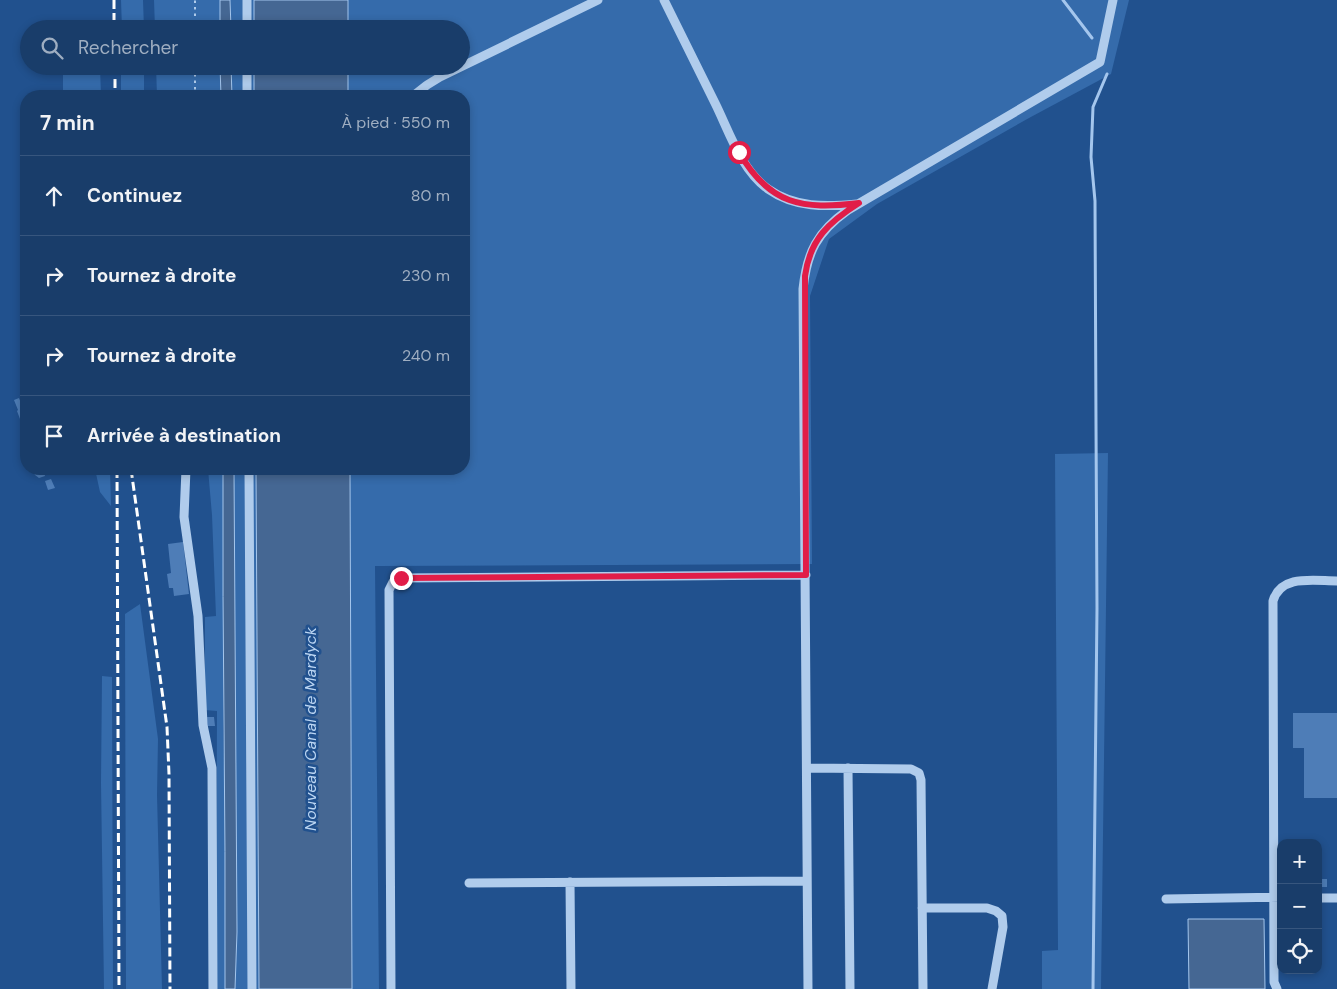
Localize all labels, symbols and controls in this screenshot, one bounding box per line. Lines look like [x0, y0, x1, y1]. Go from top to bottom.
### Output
search box [20, 20, 470, 75]
icon: search [38, 34, 66, 62]
text: Rechercher [78, 35, 178, 60]
text: 7 min [40, 109, 95, 137]
text: À pied · 550 m [341, 112, 450, 133]
route start [728, 141, 751, 164]
icon: ahead [40, 182, 68, 210]
text: Continuez [87, 183, 182, 208]
text: 80 m [411, 185, 450, 206]
icon: right [40, 262, 68, 290]
text: Tournez à droite [87, 263, 237, 288]
text: 230 m [402, 265, 450, 286]
icon: right [40, 342, 68, 370]
text: Tournez à droite [87, 343, 237, 368]
text: 240 m [402, 345, 450, 366]
icon: arrive [40, 422, 68, 450]
text: Arrivée à destination [87, 423, 281, 448]
route end [390, 567, 413, 590]
water label: Nouveau Canal de Mardyck [300, 626, 321, 831]
map controls [1277, 839, 1322, 974]
button: + [1277, 839, 1322, 884]
button: − [1277, 884, 1322, 929]
button: locate [1277, 929, 1322, 974]

